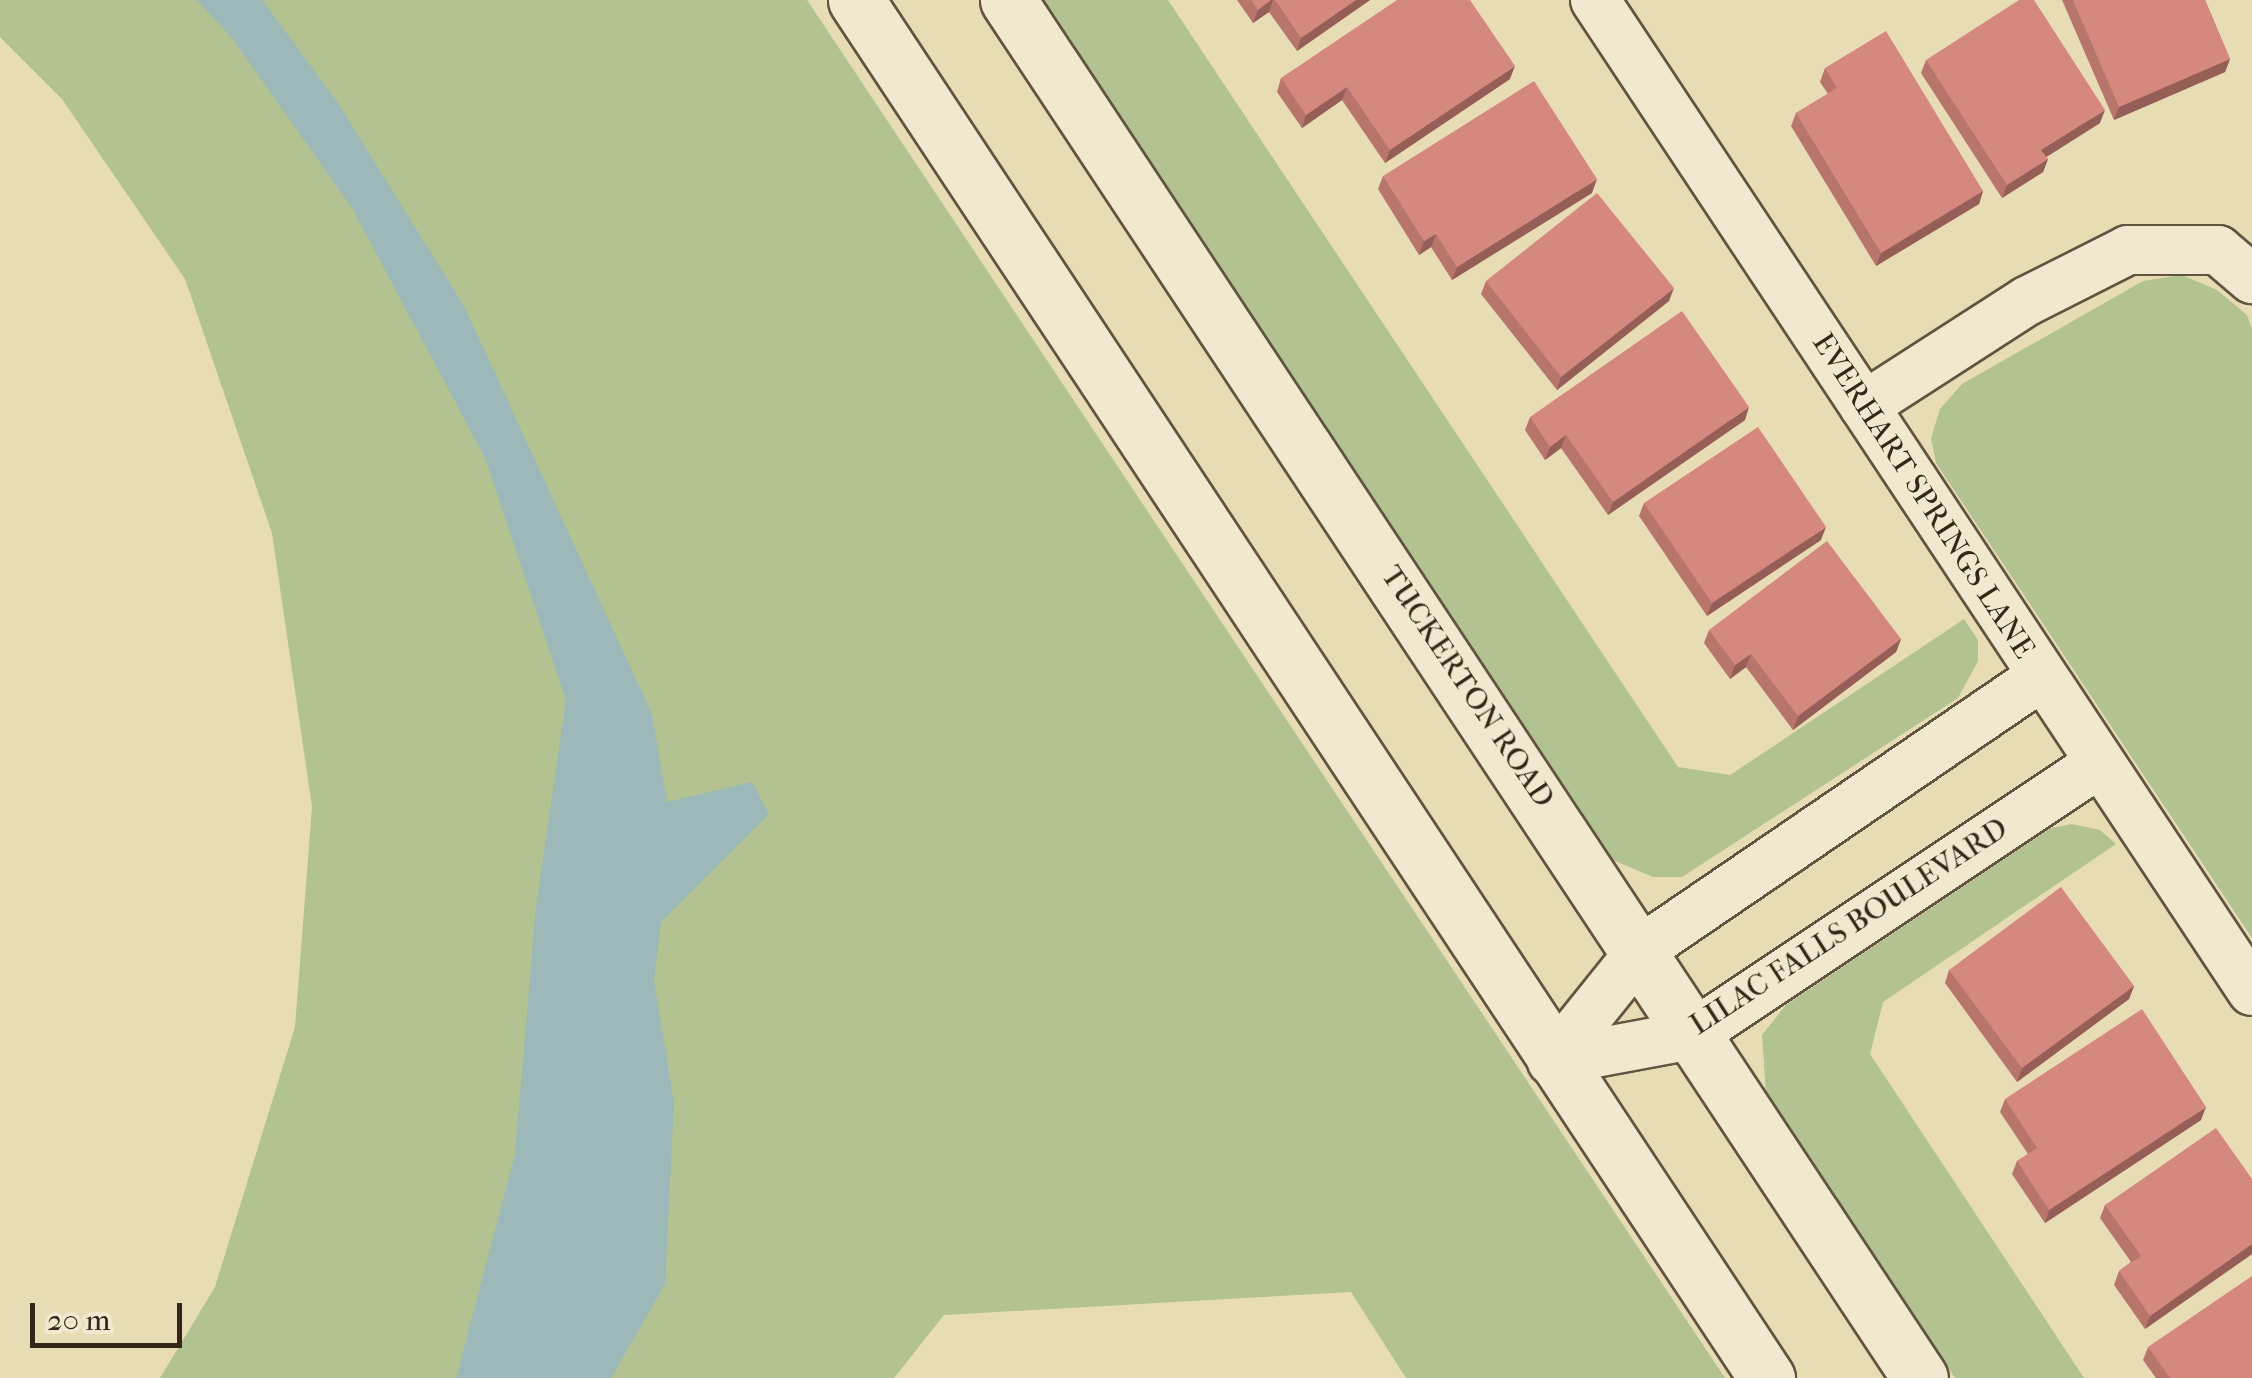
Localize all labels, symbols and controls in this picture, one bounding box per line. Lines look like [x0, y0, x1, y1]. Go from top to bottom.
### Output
street label: EVERHART SPRINGS LANE [1804, 327, 2042, 665]
street label: TUCKERTON ROAD [1373, 559, 1561, 815]
street label: LILAC FALLS BOULEVARD [1683, 811, 2015, 1043]
scale bar [35, 1283, 188, 1345]
text: 20 m [47, 1303, 110, 1338]

